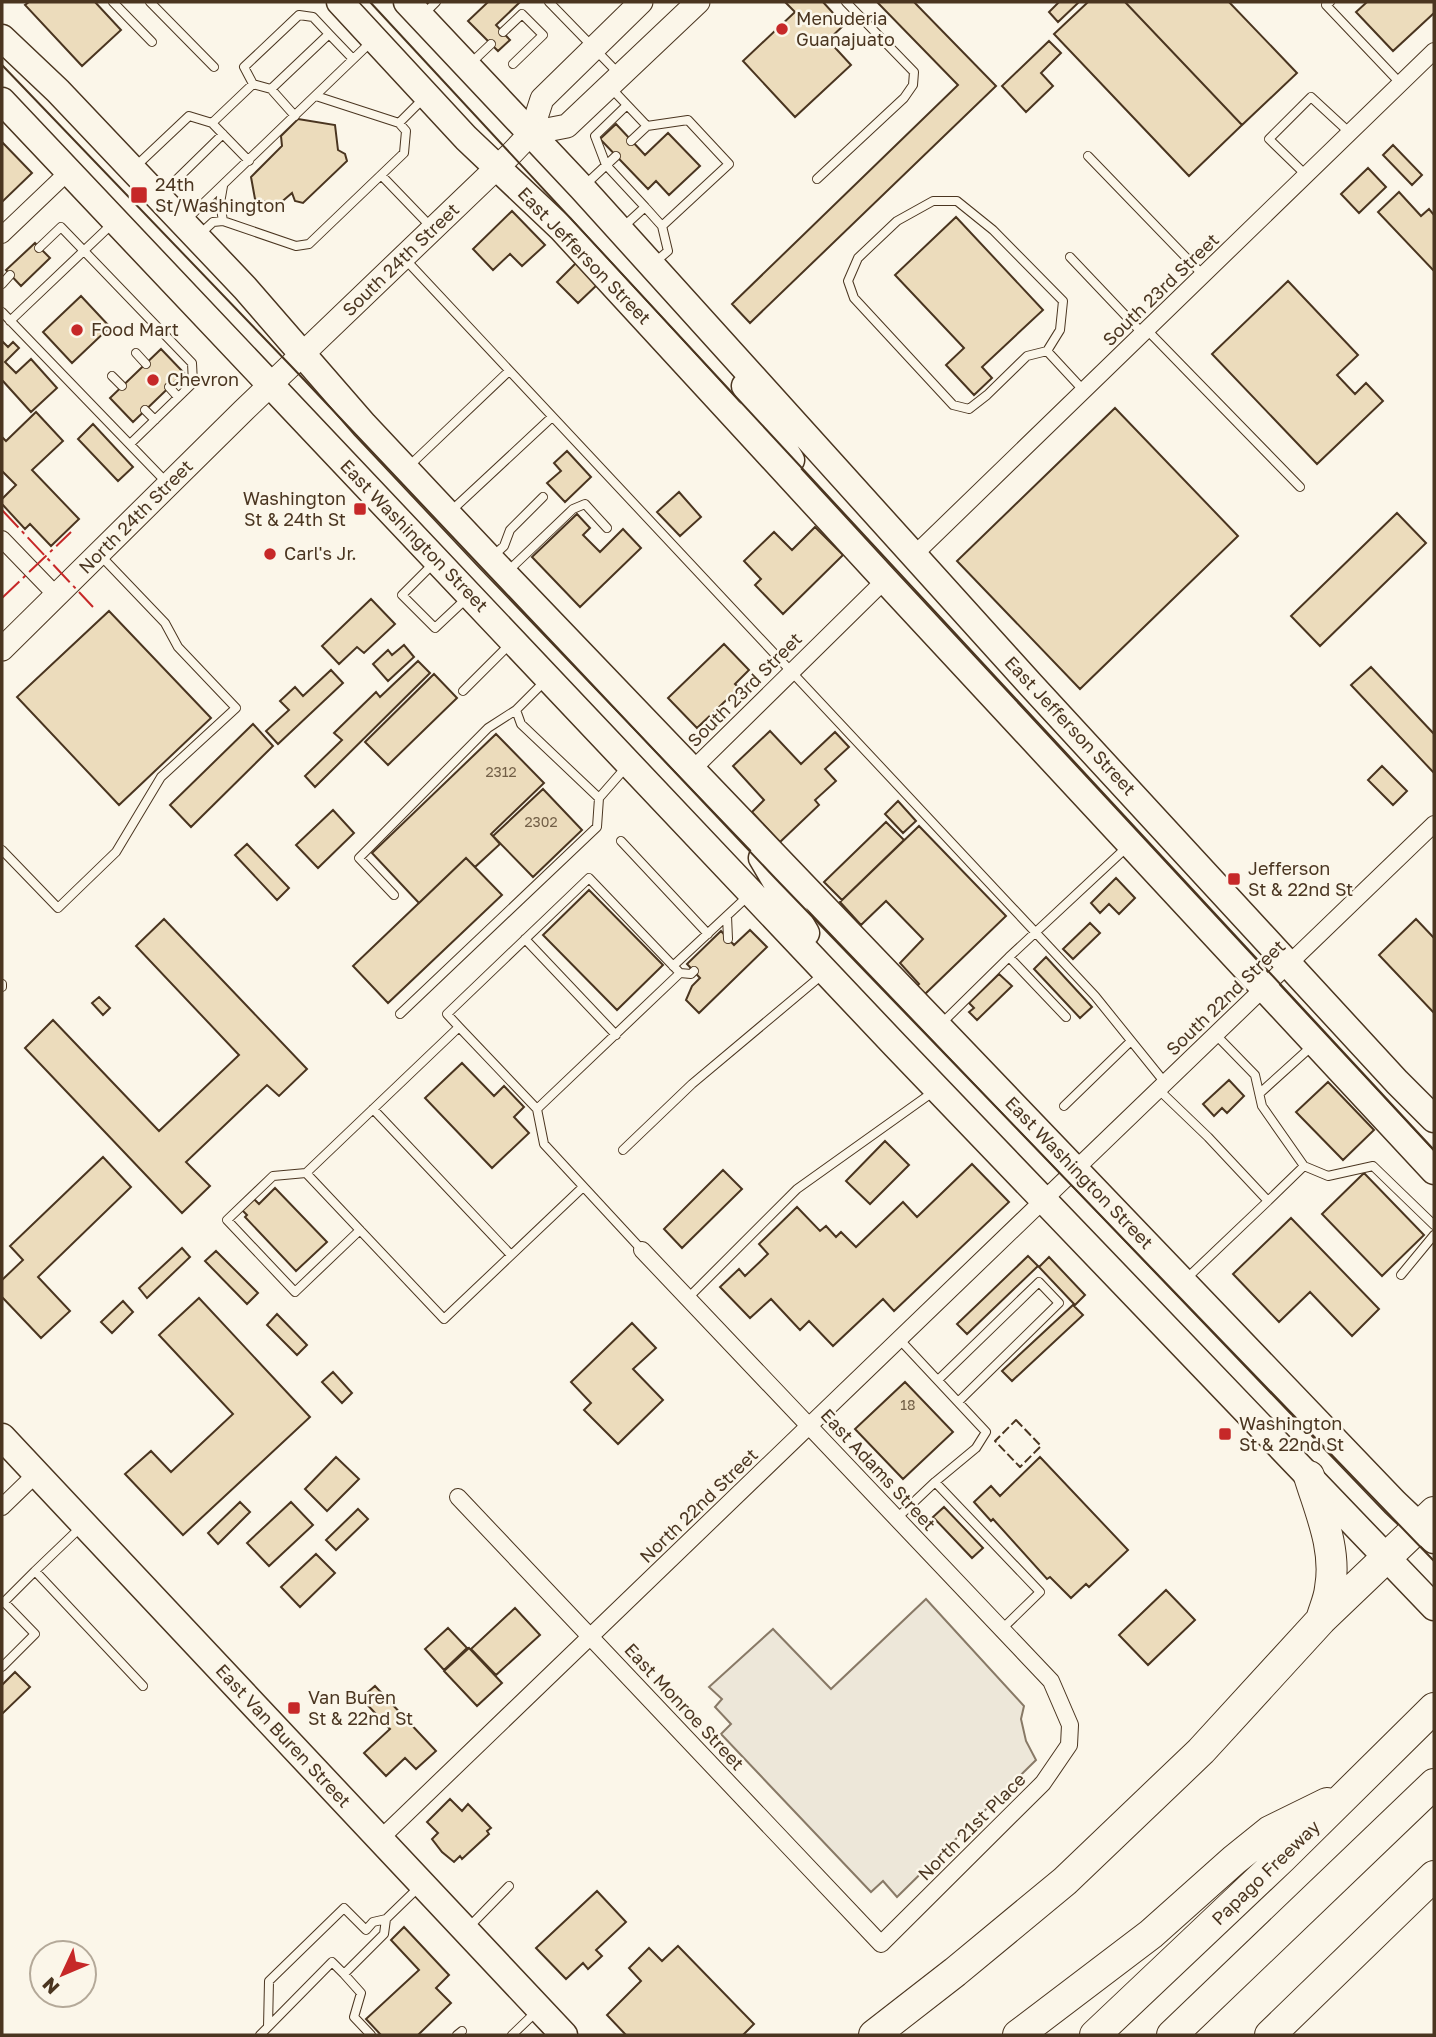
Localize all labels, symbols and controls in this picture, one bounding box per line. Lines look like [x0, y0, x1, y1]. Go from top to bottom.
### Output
place label: Menuderia Guanajuato [796, 7, 895, 50]
marker: Menuderia Guanajuato [774, 21, 790, 37]
place label: 24th St/Washington [155, 173, 285, 216]
street label: East Jefferson Street [514, 182, 656, 328]
marker: 24th St/Washington [129, 185, 149, 205]
street label: South 24th Street [337, 198, 463, 320]
street label: South 23rd Street [1098, 228, 1223, 350]
place label: Food Mart [91, 318, 179, 340]
marker: Food Mart [69, 322, 85, 338]
place label: Chevron [167, 368, 239, 390]
marker: Chevron [145, 372, 161, 388]
street label: North 24th Street [74, 455, 197, 578]
street label: East Washington Street [336, 455, 493, 616]
place label: Washington St & 24th St [243, 487, 346, 530]
marker: Washington St & 24th St [352, 501, 368, 517]
place label: Carl's Jr. [284, 542, 357, 564]
marker: Carl's Jr. [262, 546, 278, 562]
street label: South 23rd Street [683, 628, 806, 751]
street label: East Jefferson Street [1001, 651, 1141, 799]
house number: 2312 [485, 763, 517, 780]
house number: 2302 [524, 813, 558, 830]
place label: Jefferson St & 22nd St [1248, 857, 1353, 900]
marker: Jefferson St & 22nd St [1226, 871, 1242, 887]
street label: South 22nd Street [1161, 935, 1289, 1060]
street label: East Washington Street [1001, 1092, 1158, 1253]
house number: 18 [900, 1396, 916, 1413]
street label: East Adams Street [817, 1404, 941, 1535]
place label: Washington St & 22nd St [1239, 1412, 1344, 1455]
marker: Washington St & 22nd St [1217, 1426, 1233, 1442]
street label: North 22nd Street [635, 1443, 762, 1567]
street label: East Monroe Street [620, 1638, 749, 1774]
street label: East Van Buren Street [212, 1659, 356, 1812]
place label: Van Buren St & 22nd St [308, 1686, 413, 1729]
marker: Van Buren St & 22nd St [286, 1700, 302, 1716]
street label: North 21st Place [913, 1768, 1030, 1885]
street label: Papago Freeway [1207, 1815, 1324, 1929]
north arrow [28, 1939, 98, 2009]
text: N [37, 1973, 64, 1999]

